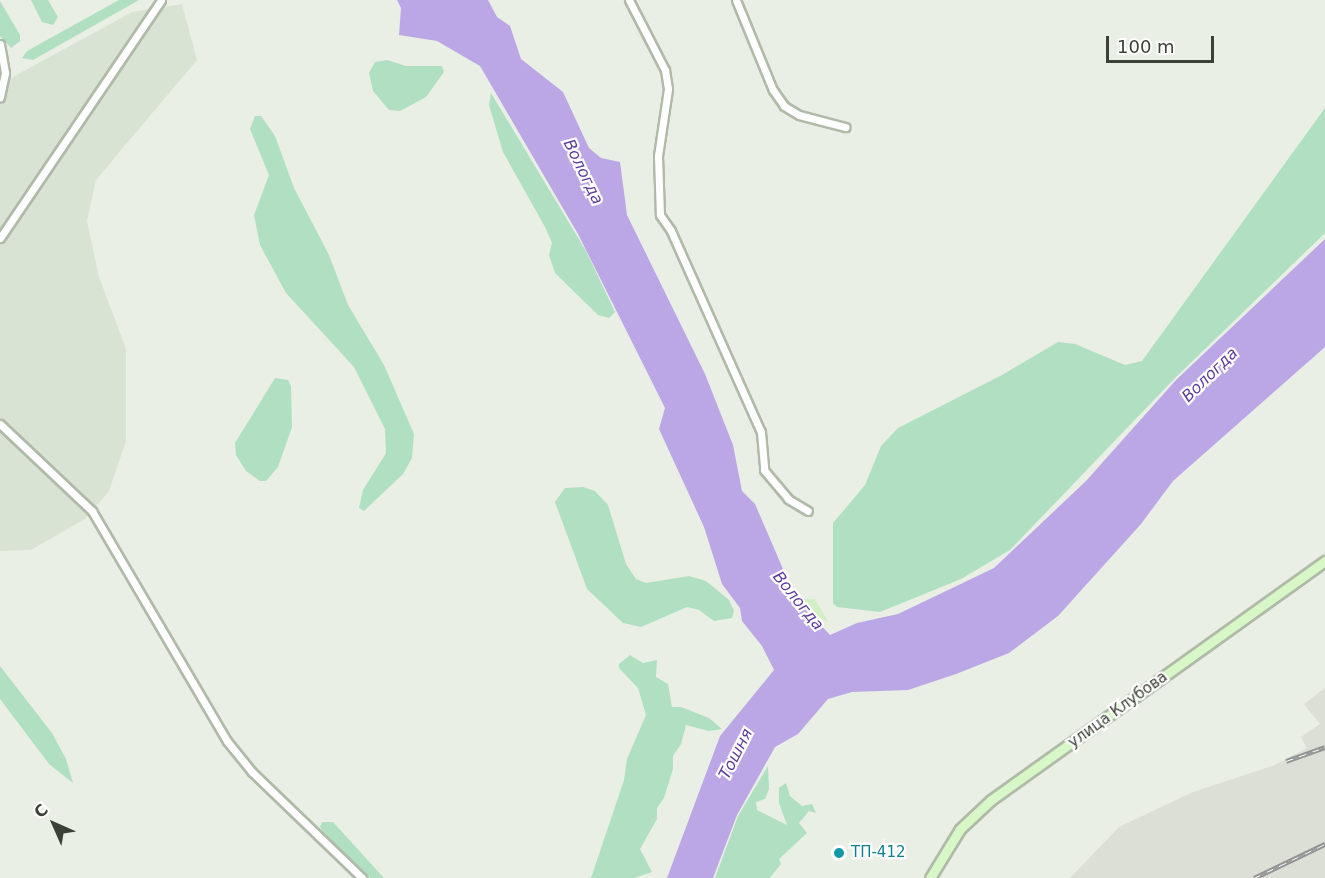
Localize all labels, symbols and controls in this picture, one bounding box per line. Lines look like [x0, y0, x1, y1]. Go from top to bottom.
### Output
scale bar [1109, 24, 1217, 62]
text: 100 m [1117, 36, 1175, 57]
water label: Вологда [559, 136, 607, 208]
water label: Вологда [1178, 344, 1242, 406]
water label: Вологда [768, 568, 828, 634]
street label: улица Клубова [1065, 668, 1171, 752]
water label: Тошня [715, 725, 757, 783]
north arrow [24, 794, 84, 854]
text: С [30, 800, 52, 822]
place label: ТП-412 [851, 844, 905, 862]
marker: ТП-412 [832, 846, 846, 860]

